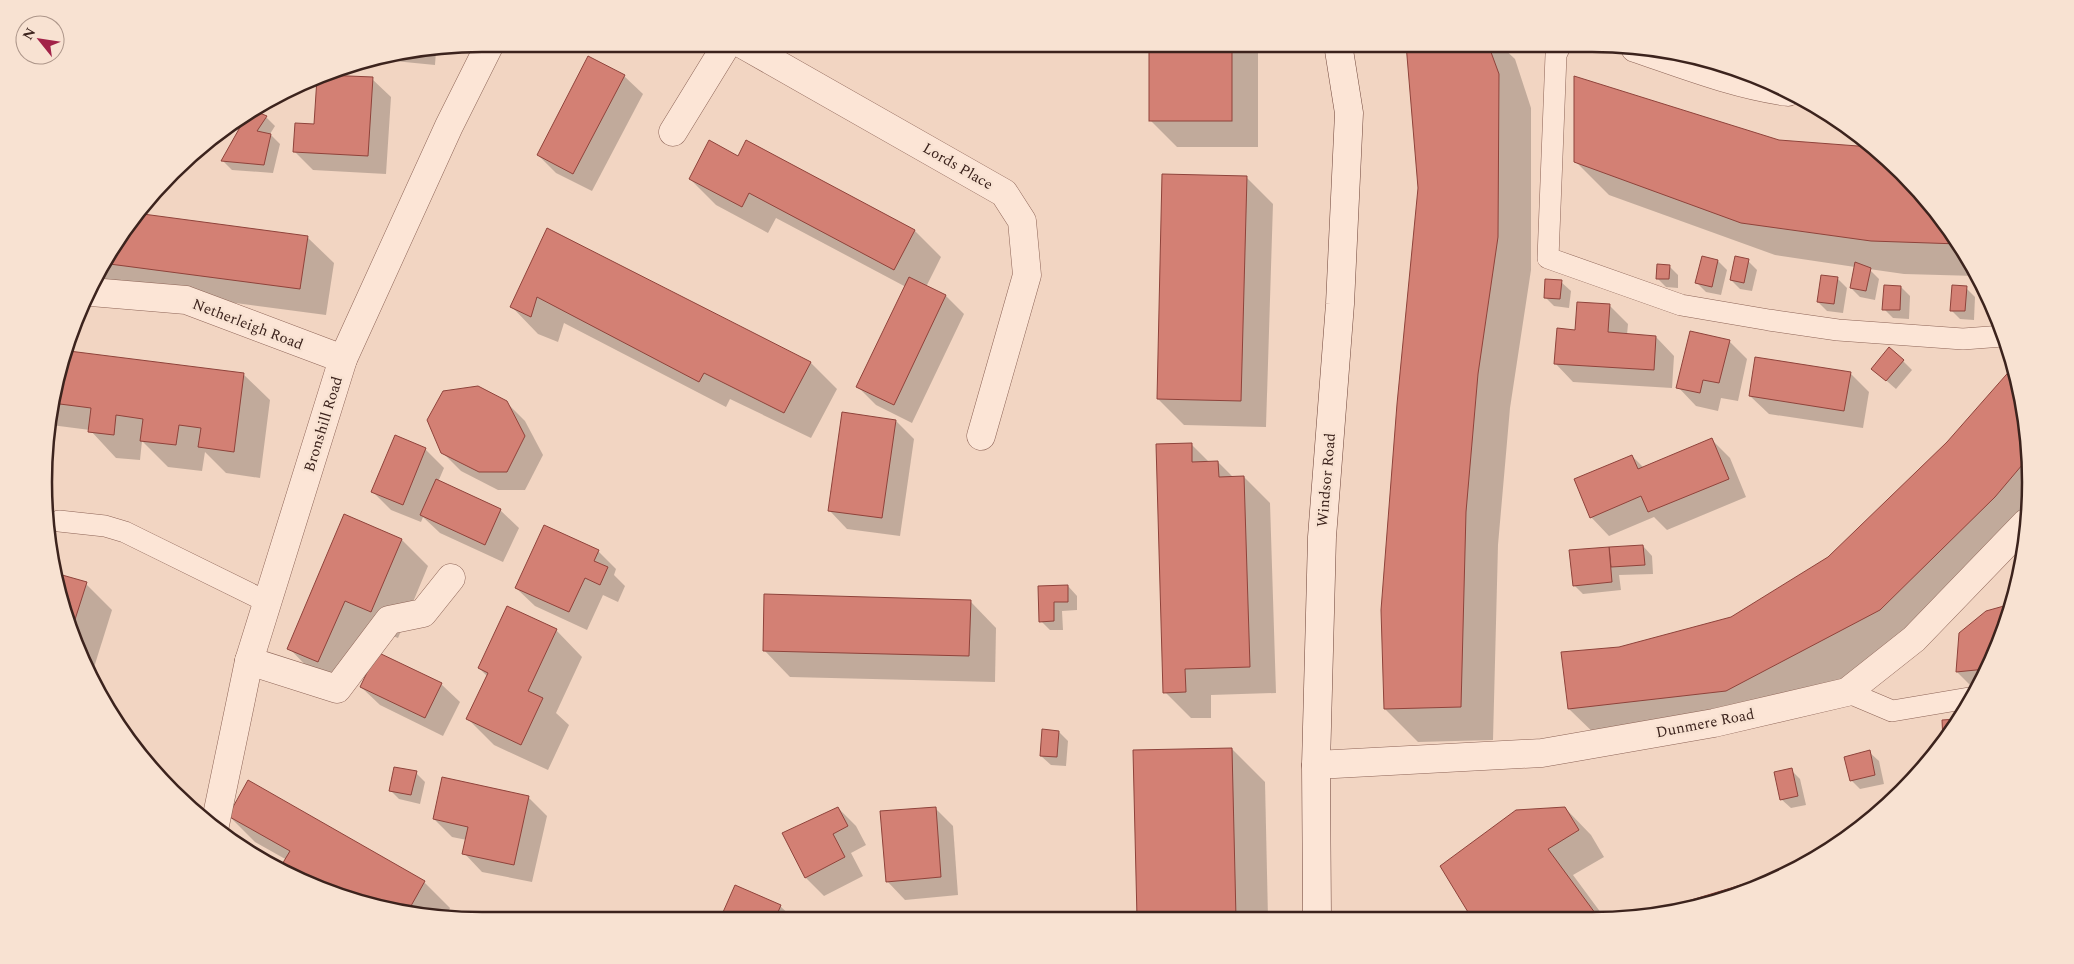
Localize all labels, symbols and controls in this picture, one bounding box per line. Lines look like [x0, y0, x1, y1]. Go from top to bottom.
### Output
north arrow [15, 15, 65, 65]
text: N [17, 24, 41, 44]
street label: Lords Place [918, 137, 997, 196]
street label: Netherleigh Road [189, 293, 307, 356]
street label: Bronshill Road [298, 374, 349, 475]
street label: Windsor Road [1311, 432, 1342, 528]
street label: Dunmere Road [1654, 703, 1756, 744]

